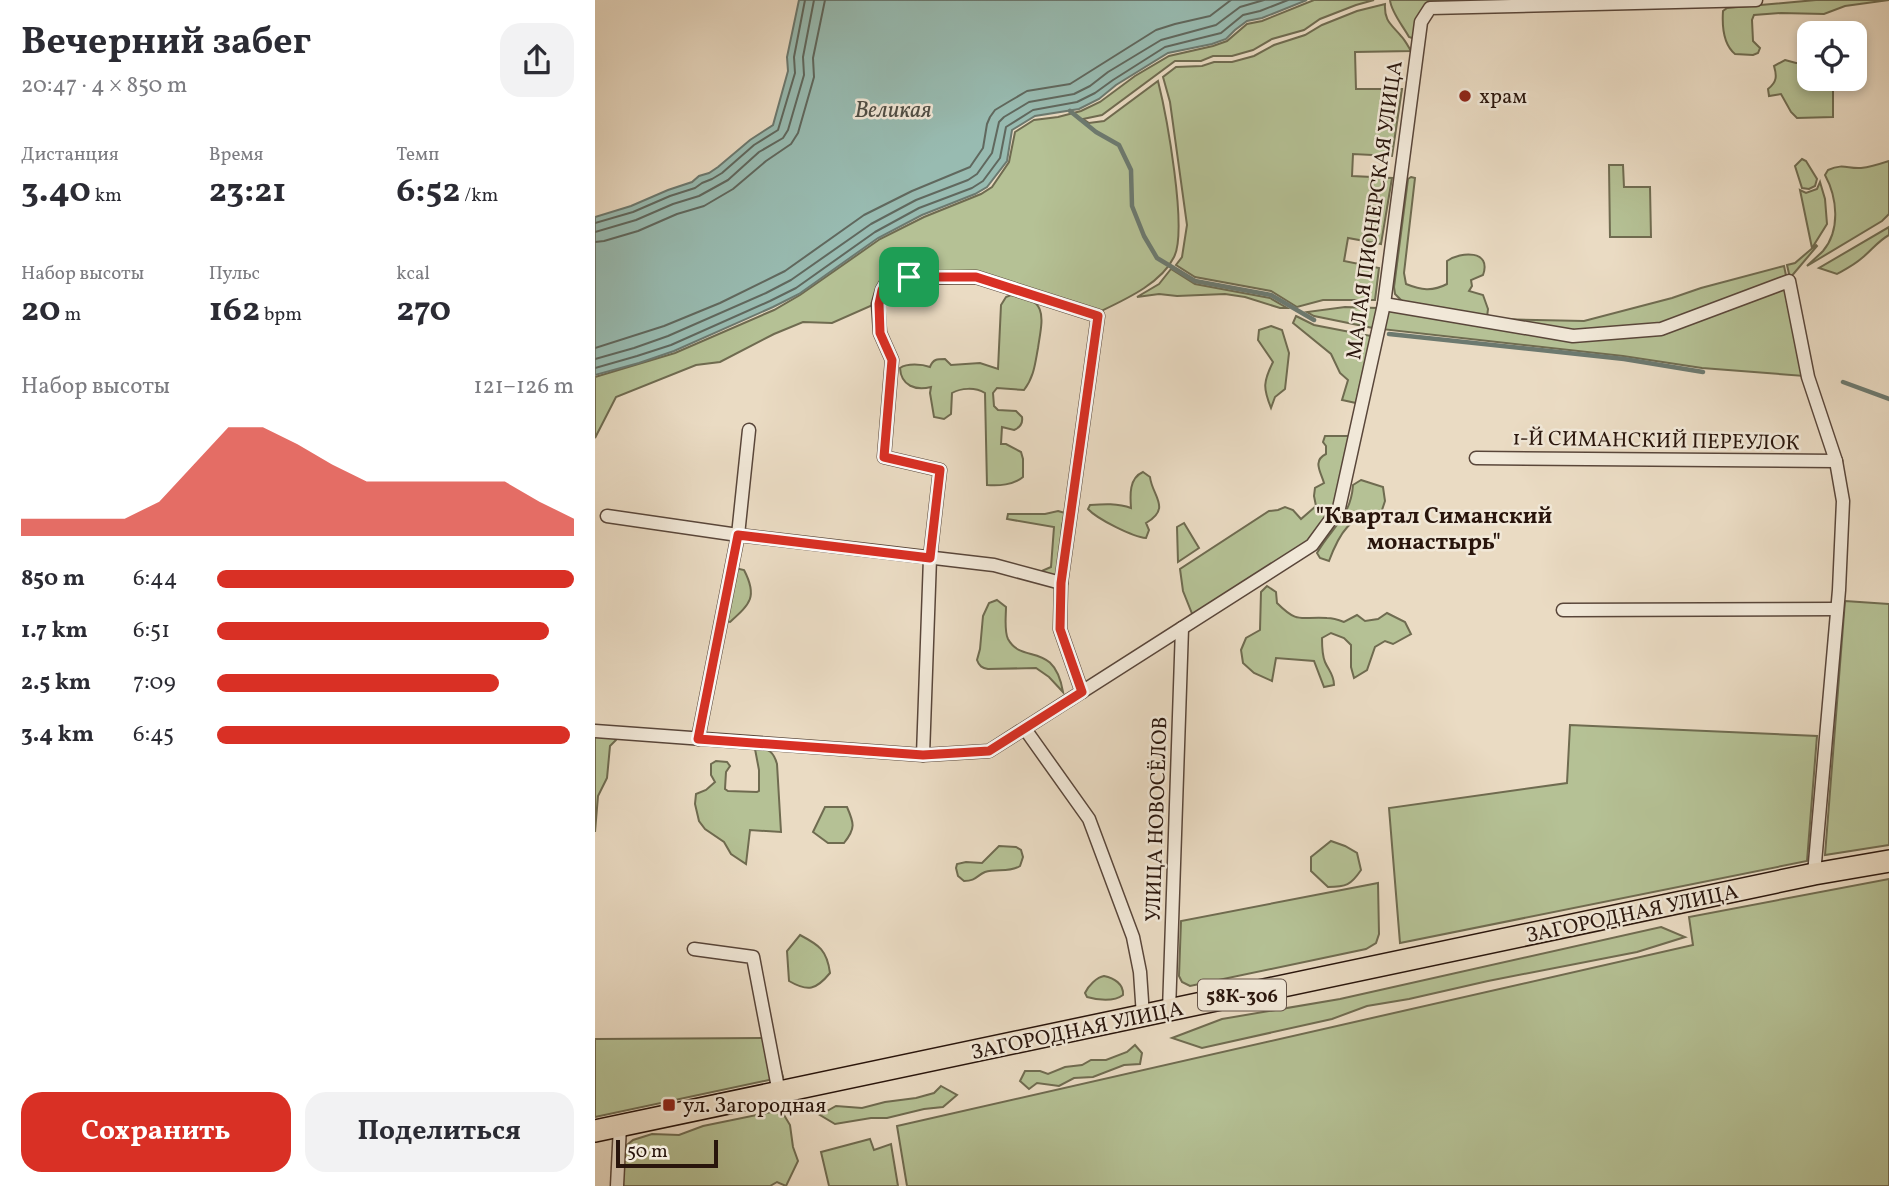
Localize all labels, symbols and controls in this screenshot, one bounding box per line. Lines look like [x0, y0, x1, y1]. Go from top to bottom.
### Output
text: Вечерний забег [21, 17, 311, 70]
map controls [1797, 21, 1867, 91]
button: locate [1797, 21, 1867, 91]
button: share [500, 23, 574, 97]
street label: МАЛАЯ ПИОНЕРСКАЯ УЛИЦА [1340, 59, 1411, 362]
text: 20:47 · 4 × 850 m [21, 70, 187, 102]
place label: храм [1479, 83, 1527, 112]
marker: храм [1457, 88, 1473, 104]
water label: Великая [854, 95, 932, 127]
text: Дистанция [21, 142, 119, 168]
text: Время [209, 142, 263, 168]
text: Темп [396, 142, 439, 168]
text: 3.40 [21, 168, 91, 216]
text: 23:21 [209, 168, 286, 216]
text: 6:52 [396, 168, 461, 216]
text: km [91, 183, 122, 209]
text: /km [461, 183, 498, 209]
pin [879, 247, 939, 307]
icon: arrive [890, 258, 928, 296]
text: Набор высоты [21, 261, 144, 287]
text: Пульс [209, 261, 260, 287]
text: kcal [396, 261, 430, 287]
text: 20 [21, 287, 61, 335]
text: 162 [209, 287, 260, 335]
text: 270 [396, 287, 451, 335]
text: m [61, 302, 81, 328]
text: bpm [260, 302, 302, 328]
text: Набор высоты [21, 371, 170, 403]
text: 121–126 m [474, 371, 574, 403]
street label: 1-Й СИМАНСКИЙ ПЕРЕУЛОК [1512, 424, 1800, 459]
district label: "Квартал Симанский монастырь" [1316, 501, 1553, 559]
text: 850 m [21, 563, 85, 595]
text: 6:44 [133, 563, 178, 595]
text: 1.7 km [21, 615, 88, 647]
text: 6:51 [133, 615, 170, 647]
text: 2.5 km [21, 667, 91, 699]
text: 7:09 [133, 667, 176, 699]
street label: УЛИЦА НОВОСЁЛОВ [1139, 716, 1176, 922]
text: 3.4 km [21, 719, 94, 751]
text: 6:45 [133, 719, 174, 751]
street label: ЗАГОРОДНАЯ УЛИЦА [1524, 878, 1741, 951]
road number: 58К-306 [1198, 979, 1286, 1010]
street label: ЗАГОРОДНАЯ УЛИЦА [969, 995, 1186, 1068]
button: Сохранить [21, 1092, 291, 1172]
button: Поделиться [305, 1092, 574, 1172]
place label: ул. Загородная [683, 1092, 826, 1121]
marker: ул. Загородная [661, 1097, 677, 1113]
scale bar [616, 1137, 717, 1169]
text: 50 m [627, 1139, 668, 1165]

